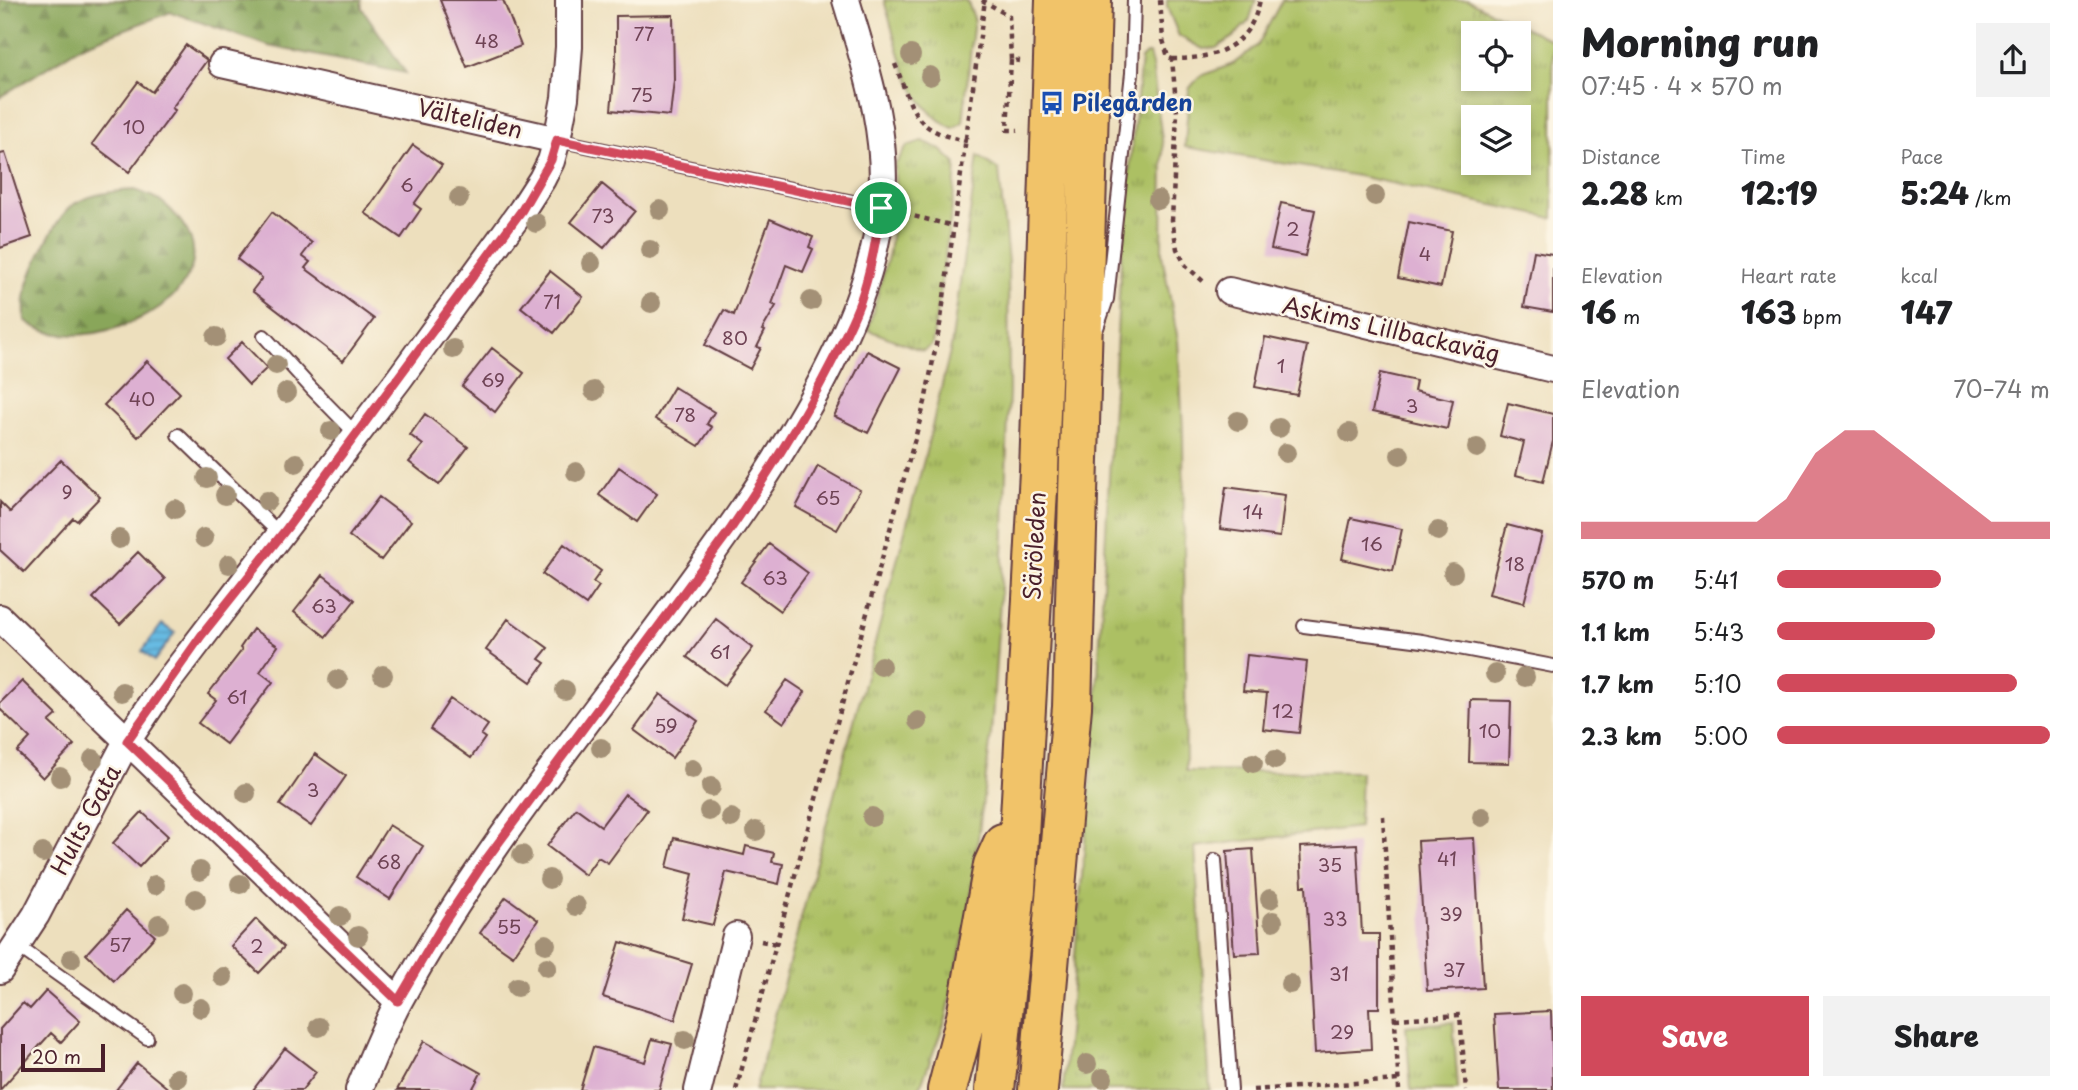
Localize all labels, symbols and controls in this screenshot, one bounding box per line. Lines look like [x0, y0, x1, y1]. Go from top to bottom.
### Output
text: Morning run [1581, 13, 1819, 70]
house number: 77 [634, 19, 654, 47]
map controls [1461, 21, 1531, 175]
button: locate [1461, 21, 1531, 91]
button: share [1976, 23, 2050, 97]
house number: 48 [475, 26, 499, 54]
text: 07:45 · 4 × 570 m [1581, 68, 1783, 103]
house number: 75 [631, 80, 653, 108]
place label: Pilegården [1072, 84, 1193, 119]
street label: Välteliden [414, 88, 526, 147]
bus stop icon: Pilegården [1038, 89, 1066, 117]
button: layers [1461, 105, 1531, 175]
house number: 10 [123, 112, 145, 140]
text: Distance [1581, 142, 1661, 170]
text: Time [1741, 142, 1786, 170]
text: Pace [1900, 142, 1943, 170]
house number: 6 [400, 170, 414, 198]
text: 2.28 [1581, 170, 1648, 215]
text: 12:19 [1741, 170, 1818, 215]
text: 5:24 [1900, 170, 1969, 215]
pin [851, 178, 911, 238]
text: km [1648, 183, 1683, 211]
text: /km [1969, 183, 2011, 211]
icon: arrive [862, 189, 900, 227]
house number: 73 [592, 201, 614, 229]
house number: 2 [1286, 214, 1300, 242]
house number: 4 [1419, 239, 1431, 267]
text: Elevation [1581, 261, 1663, 289]
text: Heart rate [1741, 261, 1837, 289]
text: kcal [1900, 261, 1938, 289]
street label: Askims Lillbackaväg [1279, 286, 1504, 371]
house number: 71 [543, 287, 561, 315]
text: 16 [1581, 289, 1617, 334]
text: 163 [1741, 289, 1796, 334]
text: 147 [1900, 289, 1952, 334]
text: m [1617, 302, 1640, 330]
text: bpm [1796, 302, 1842, 330]
house number: 80 [722, 323, 748, 351]
house number: 1 [1277, 351, 1285, 379]
house number: 69 [481, 365, 505, 393]
text: Elevation [1581, 371, 1680, 406]
text: 70–74 m [1953, 371, 2050, 406]
house number: 40 [129, 384, 155, 412]
house number: 3 [1406, 391, 1418, 419]
house number: 78 [674, 400, 696, 428]
house number: 9 [61, 477, 73, 505]
house number: 65 [815, 483, 841, 511]
street label: Säröleden [1013, 491, 1054, 601]
house number: 14 [1242, 497, 1264, 525]
house number: 16 [1361, 529, 1383, 557]
house number: 18 [1505, 549, 1525, 577]
text: 570 m [1581, 562, 1654, 597]
text: 5:41 [1693, 562, 1739, 597]
house number: 63 [762, 563, 788, 591]
house number: 63 [311, 591, 337, 619]
text: 1.1 km [1581, 614, 1650, 649]
text: 5:43 [1693, 614, 1744, 649]
house number: 61 [709, 637, 731, 665]
text: 1.7 km [1581, 666, 1654, 701]
text: 5:10 [1693, 666, 1741, 701]
house number: 61 [226, 682, 248, 710]
house number: 12 [1272, 696, 1294, 724]
house number: 59 [654, 711, 678, 739]
house number: 10 [1479, 716, 1501, 744]
text: 2.3 km [1581, 718, 1662, 753]
text: 5:00 [1693, 718, 1748, 753]
street label: Hults Gata [41, 758, 129, 881]
house number: 3 [307, 775, 319, 803]
house number: 41 [1437, 844, 1457, 872]
house number: 68 [377, 847, 401, 875]
house number: 35 [1318, 850, 1342, 878]
house number: 39 [1439, 899, 1463, 927]
house number: 33 [1323, 904, 1347, 932]
house number: 55 [497, 912, 521, 940]
house number: 57 [109, 930, 132, 958]
house number: 2 [250, 931, 264, 959]
house number: 37 [1443, 955, 1465, 983]
house number: 31 [1329, 959, 1349, 987]
button: Save [1581, 996, 1809, 1076]
button: Share [1823, 996, 2050, 1076]
house number: 29 [1330, 1017, 1354, 1045]
scale bar [21, 1041, 105, 1073]
text: 20 m [32, 1042, 81, 1070]

